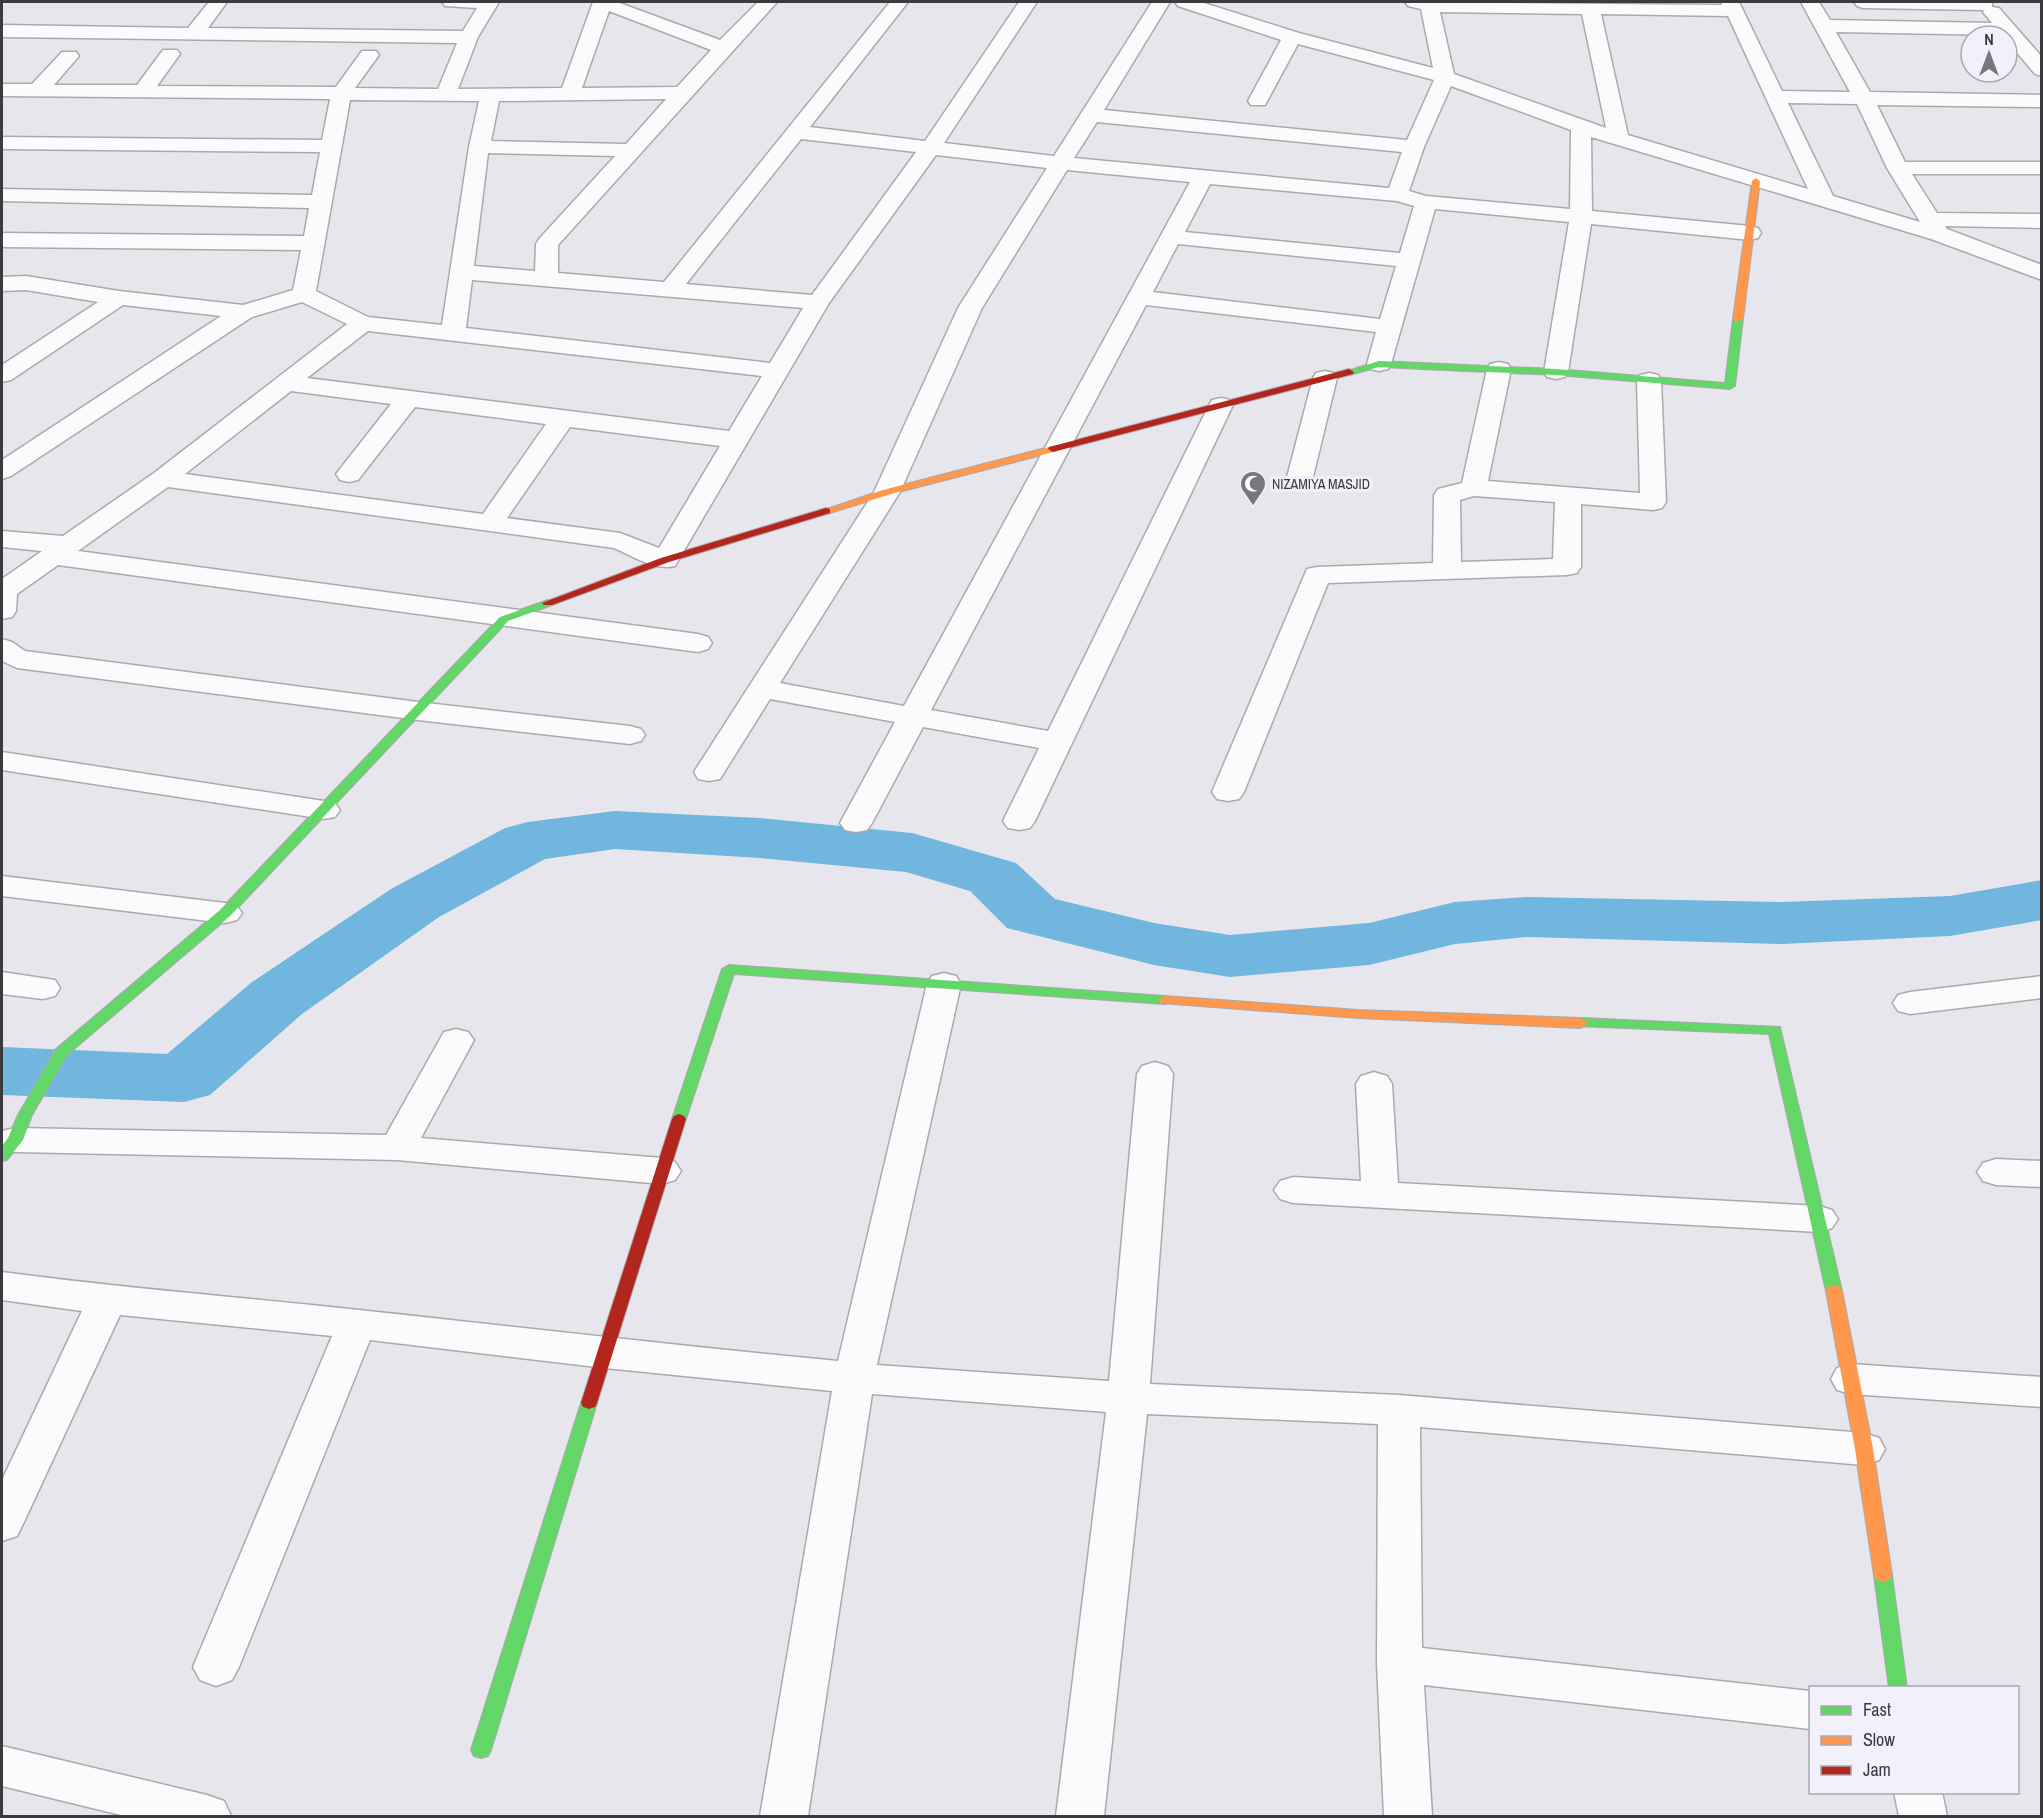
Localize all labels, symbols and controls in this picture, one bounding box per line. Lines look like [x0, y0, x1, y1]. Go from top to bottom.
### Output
north arrow [1959, 24, 2019, 84]
text: N [1984, 28, 1994, 50]
mosque icon: NIZAMIYA MASJID [1238, 469, 1268, 507]
place label: NIZAMIYA MASJID [1272, 475, 1370, 493]
legend [1809, 1686, 2019, 1794]
text: Fast [1863, 1697, 1891, 1722]
text: Slow [1863, 1727, 1895, 1752]
text: Jam [1863, 1757, 1891, 1782]

